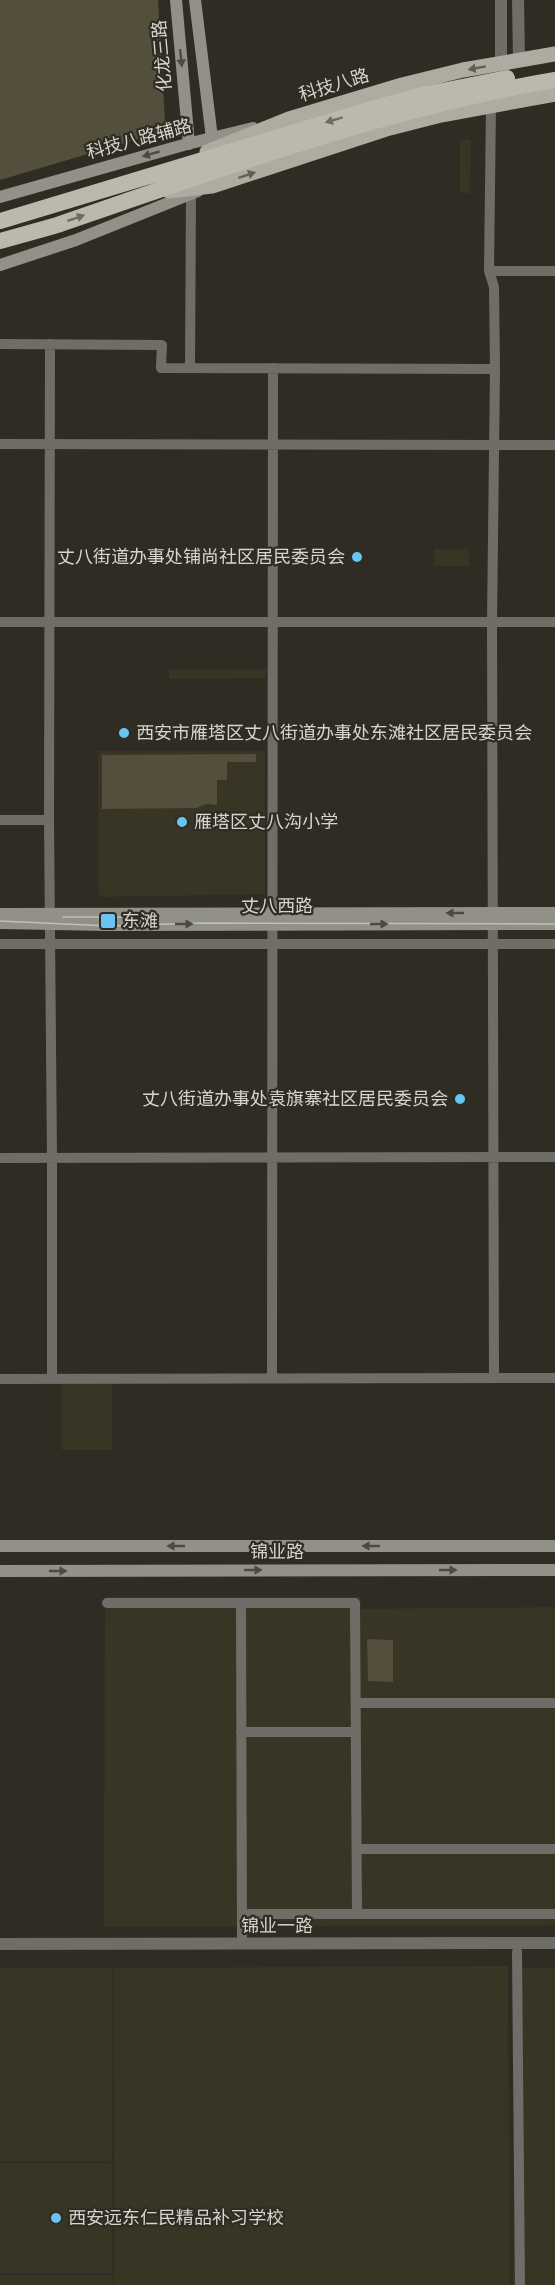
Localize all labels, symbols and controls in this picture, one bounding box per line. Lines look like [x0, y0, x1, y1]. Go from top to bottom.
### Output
street label: 化龙三路 [148, 19, 176, 93]
one-way arrow [176, 49, 186, 68]
street label: 科技八路 [296, 64, 372, 106]
one-way arrow [467, 64, 486, 73]
street label: 科技八路辅路 [84, 114, 194, 164]
one-way arrow [325, 116, 343, 125]
one-way arrow [142, 150, 160, 159]
one-way arrow [238, 169, 256, 179]
one-way arrow [67, 213, 85, 223]
place label: 丈八街道办事处铺尚社区居民委员会 [57, 546, 345, 568]
marker: 丈八街道办事处铺尚社区居民委员会 [350, 550, 364, 564]
place label: 西安市雁塔区丈八街道办事处东滩社区居民委员会 [136, 722, 532, 744]
marker: 西安市雁塔区丈八街道办事处东滩社区居民委员会 [117, 726, 131, 740]
place label: 雁塔区丈八沟小学 [194, 811, 338, 833]
marker: 雁塔区丈八沟小学 [175, 815, 189, 829]
street label: 丈八西路 [241, 895, 313, 917]
one-way arrow [445, 908, 464, 918]
place label: 东滩 [122, 910, 158, 932]
marker: 东滩 [99, 912, 117, 930]
one-way arrow [370, 919, 389, 929]
one-way arrow [175, 920, 194, 929]
place label: 丈八街道办事处袁旗寨社区居民委员会 [142, 1088, 448, 1110]
marker: 丈八街道办事处袁旗寨社区居民委员会 [453, 1092, 467, 1106]
one-way arrow [166, 1541, 185, 1551]
street label: 锦业路 [250, 1541, 304, 1563]
one-way arrow [361, 1541, 380, 1551]
one-way arrow [439, 1565, 458, 1575]
one-way arrow [49, 1566, 68, 1576]
one-way arrow [244, 1566, 263, 1575]
street label: 锦业一路 [241, 1915, 313, 1937]
place label: 西安远东仁民精品补习学校 [68, 2207, 284, 2229]
marker: 西安远东仁民精品补习学校 [49, 2211, 63, 2225]

